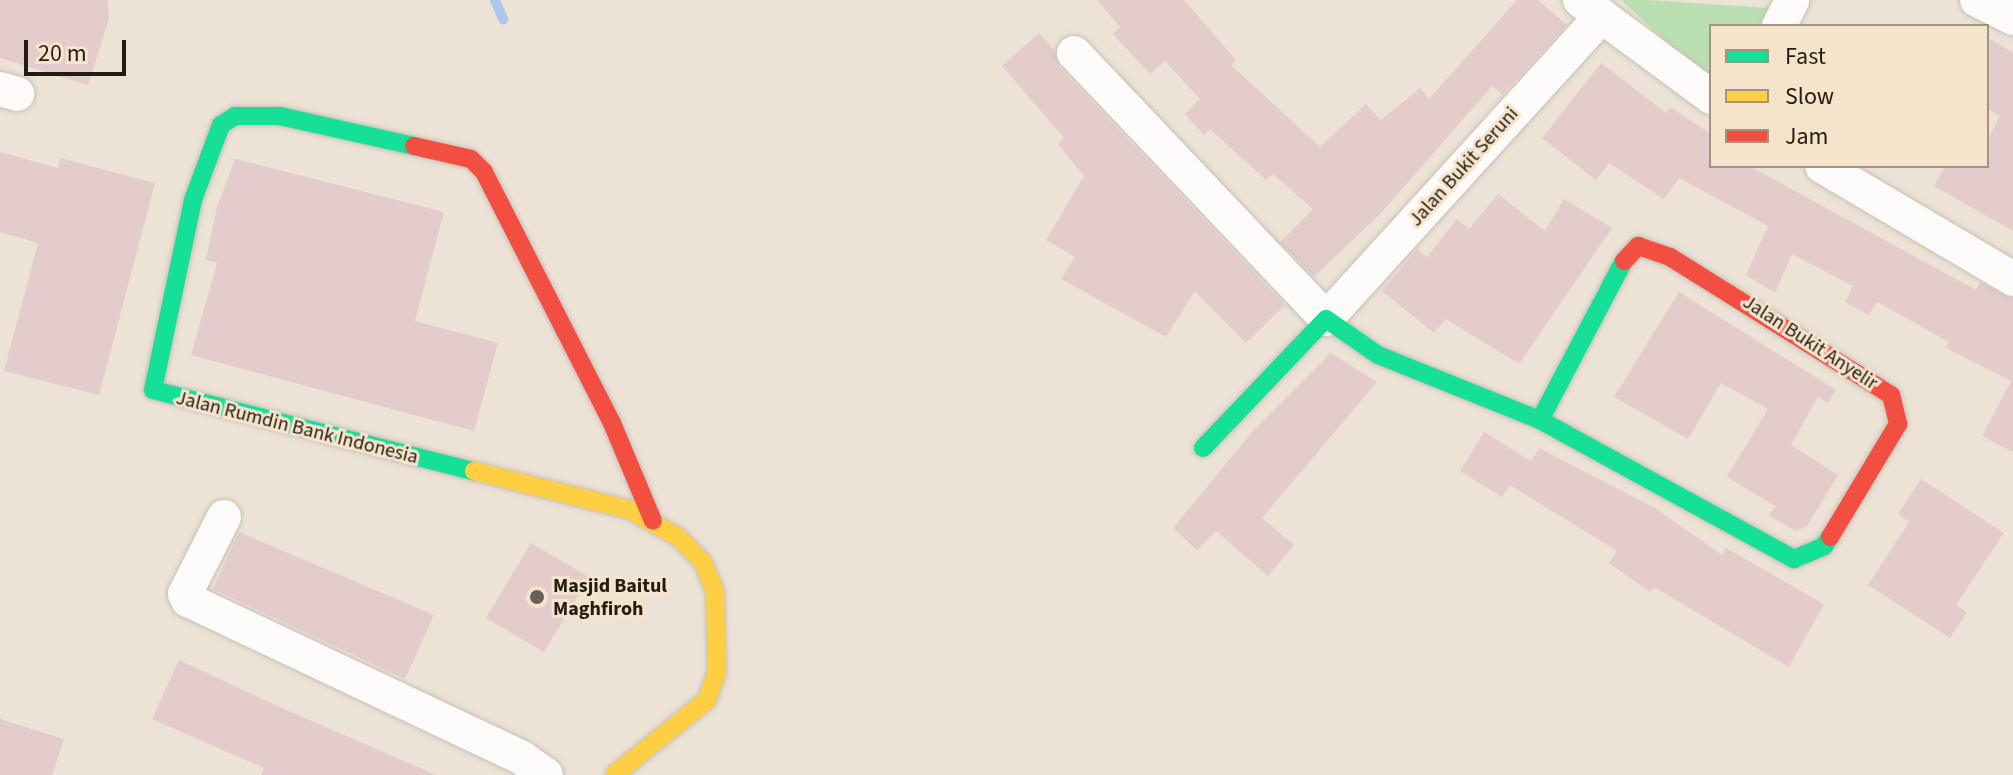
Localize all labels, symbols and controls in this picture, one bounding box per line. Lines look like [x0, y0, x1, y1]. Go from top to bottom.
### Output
scale bar [28, 24, 130, 74]
legend [1709, 24, 1989, 168]
text: 20 m [38, 36, 87, 71]
text: Fast [1785, 39, 1826, 74]
text: Slow [1785, 79, 1834, 114]
street label: Jalan Bukit Seruni [1404, 102, 1524, 232]
text: Jam [1785, 119, 1829, 154]
street label: Jalan Bukit Anyelir [1738, 290, 1882, 396]
street label: Jalan Rumdin Bank Indonesia [173, 386, 421, 470]
place label: Masjid Baitul Maghfiroh [553, 574, 667, 621]
marker: Masjid Baitul Maghfiroh [528, 588, 546, 606]

